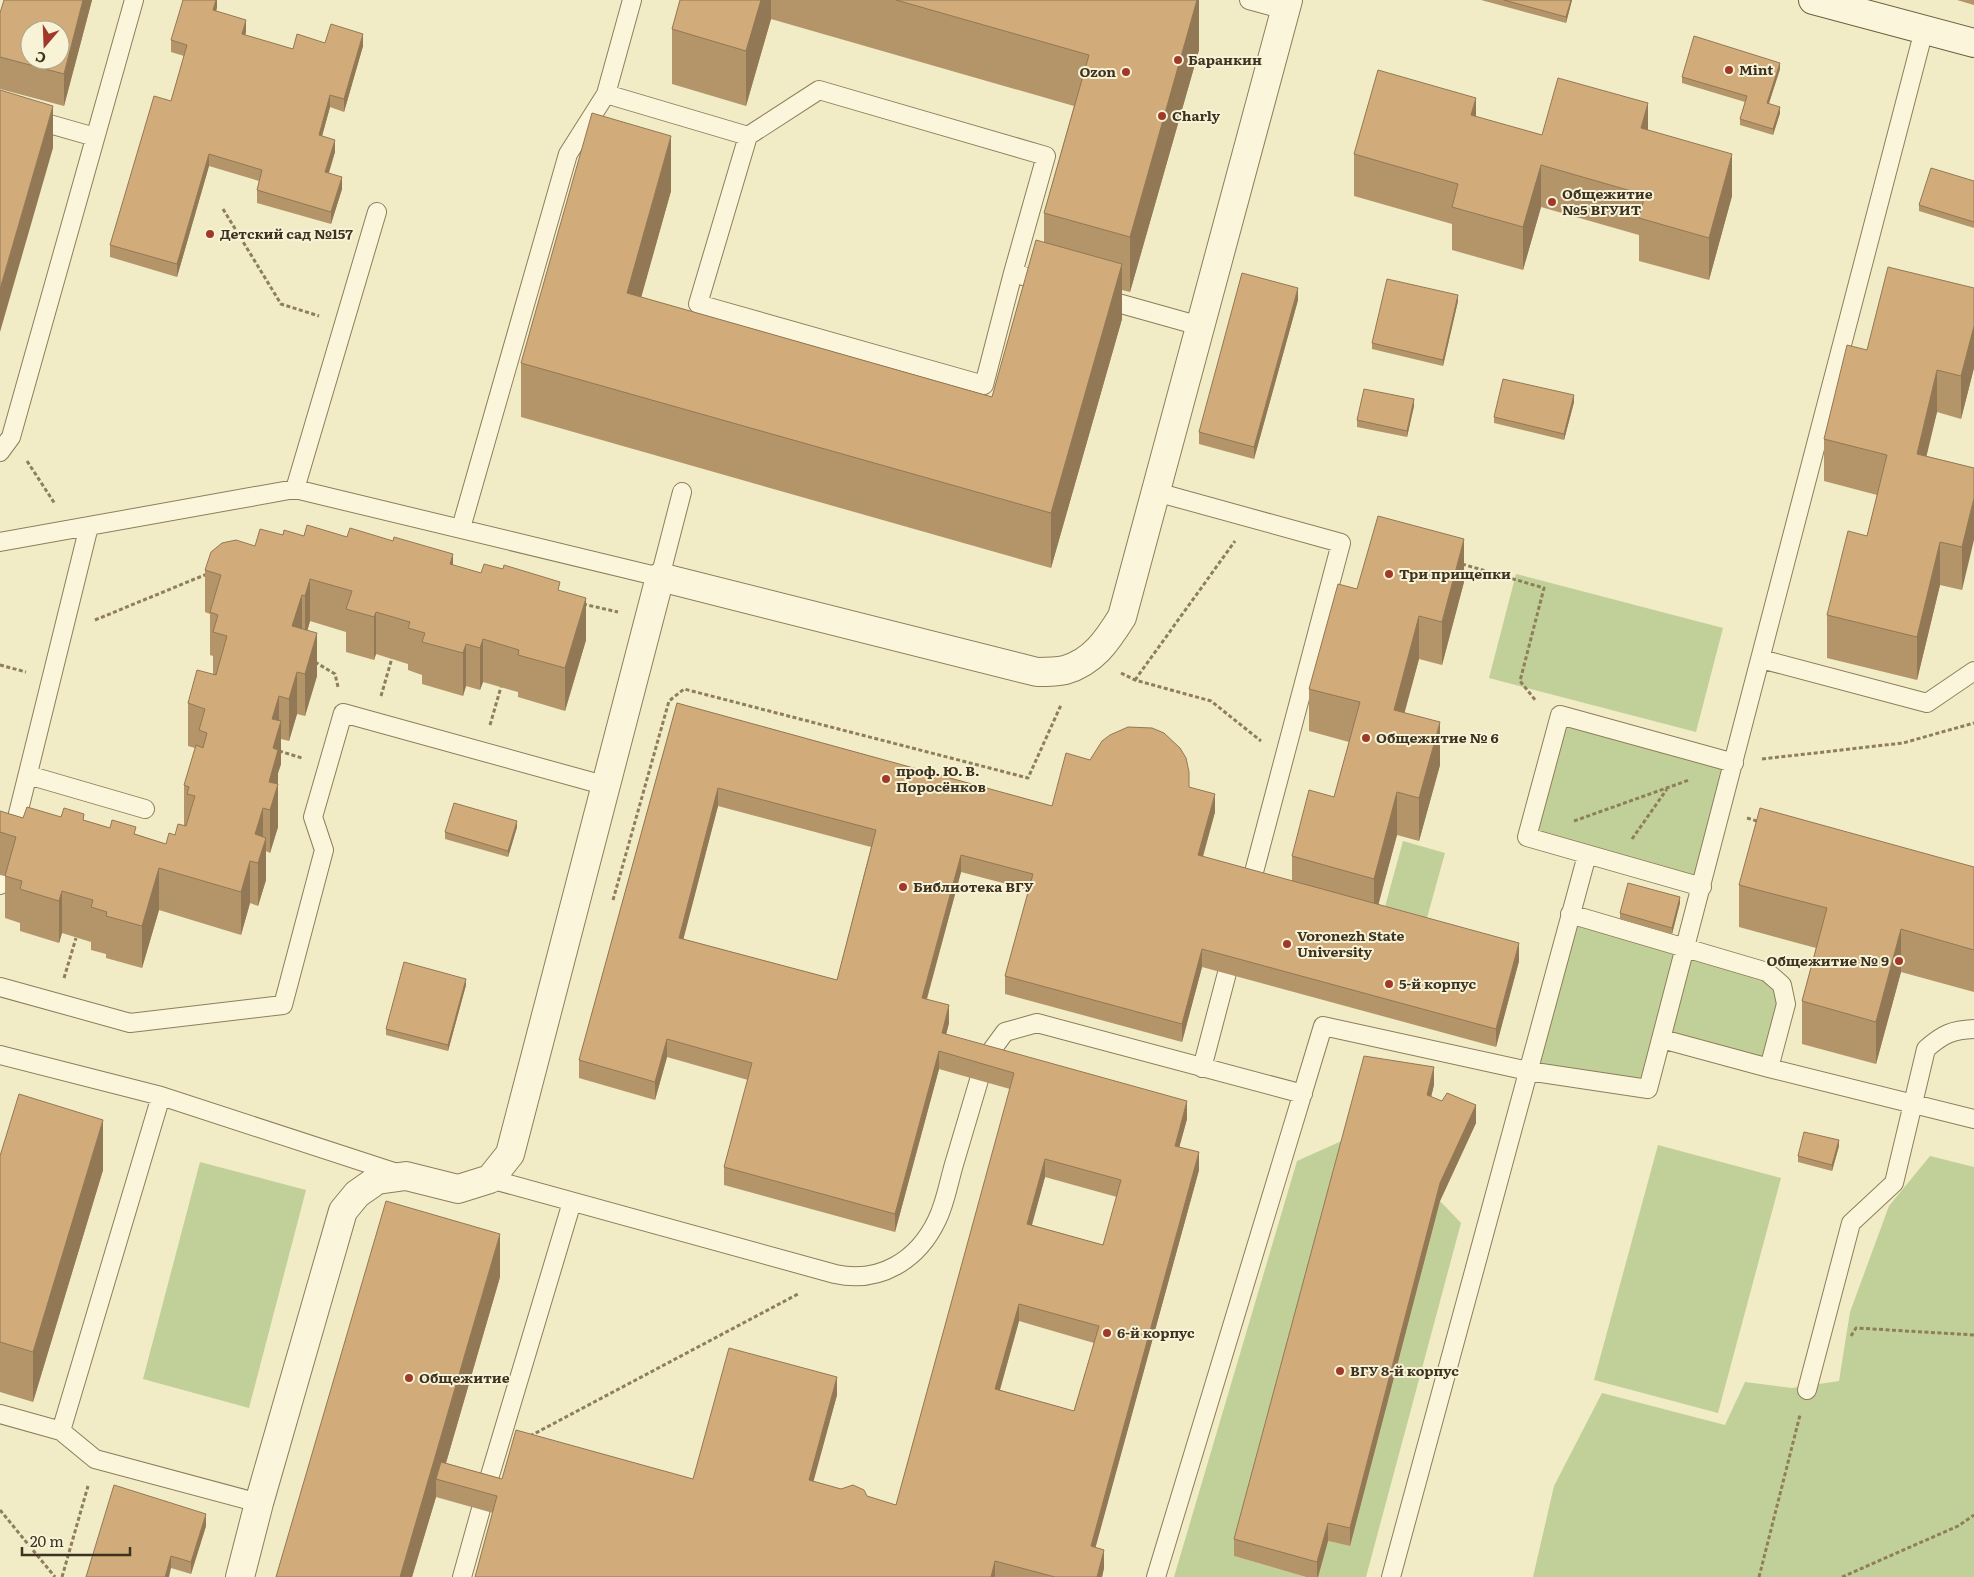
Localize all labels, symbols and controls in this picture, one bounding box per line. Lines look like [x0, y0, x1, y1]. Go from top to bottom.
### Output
north arrow [20, 20, 70, 70]
text: С [32, 47, 48, 69]
place label: Баранкин [1188, 49, 1262, 69]
marker: Баранкин [1172, 54, 1184, 66]
place label: Mint [1739, 59, 1774, 79]
place label: Ozon [1079, 61, 1116, 81]
marker: Mint [1723, 64, 1735, 76]
marker: Ozon [1120, 66, 1132, 78]
place label: Charly [1172, 105, 1220, 125]
marker: Charly [1156, 110, 1168, 122]
place label: Общежитие №5 ВГУИТ [1562, 183, 1653, 219]
marker: Общежитие №5 ВГУИТ [1546, 196, 1558, 208]
place label: Детский сад №157 [220, 223, 353, 243]
marker: Детский сад №157 [204, 228, 216, 240]
place label: Три прищепки [1399, 563, 1511, 583]
marker: Три прищепки [1383, 568, 1395, 580]
place label: Общежитие № 6 [1376, 727, 1499, 747]
marker: Общежитие № 6 [1360, 732, 1372, 744]
place label: проф. Ю. В. Поросёнков [896, 760, 986, 796]
marker: проф. Ю. В. Поросёнков [880, 773, 892, 785]
place label: Библиотека ВГУ [913, 876, 1034, 896]
marker: Библиотека ВГУ [897, 881, 909, 893]
place label: Voronezh State University [1297, 925, 1404, 961]
marker: Voronezh State University [1281, 938, 1293, 950]
place label: Общежитие № 9 [1767, 950, 1889, 970]
marker: Общежитие № 9 [1893, 955, 1905, 967]
place label: 5-й корпус [1399, 973, 1476, 993]
marker: 5-й корпус [1383, 978, 1395, 990]
place label: 6-й корпус [1117, 1322, 1195, 1342]
marker: 6-й корпус [1101, 1327, 1113, 1339]
place label: ВГУ 8-й корпус [1350, 1360, 1459, 1380]
marker: ВГУ 8-й корпус [1334, 1365, 1346, 1377]
place label: Общежитие [419, 1367, 510, 1387]
marker: Общежитие [403, 1372, 415, 1384]
scale bar [22, 1524, 130, 1556]
text: 20 m [30, 1529, 64, 1552]

